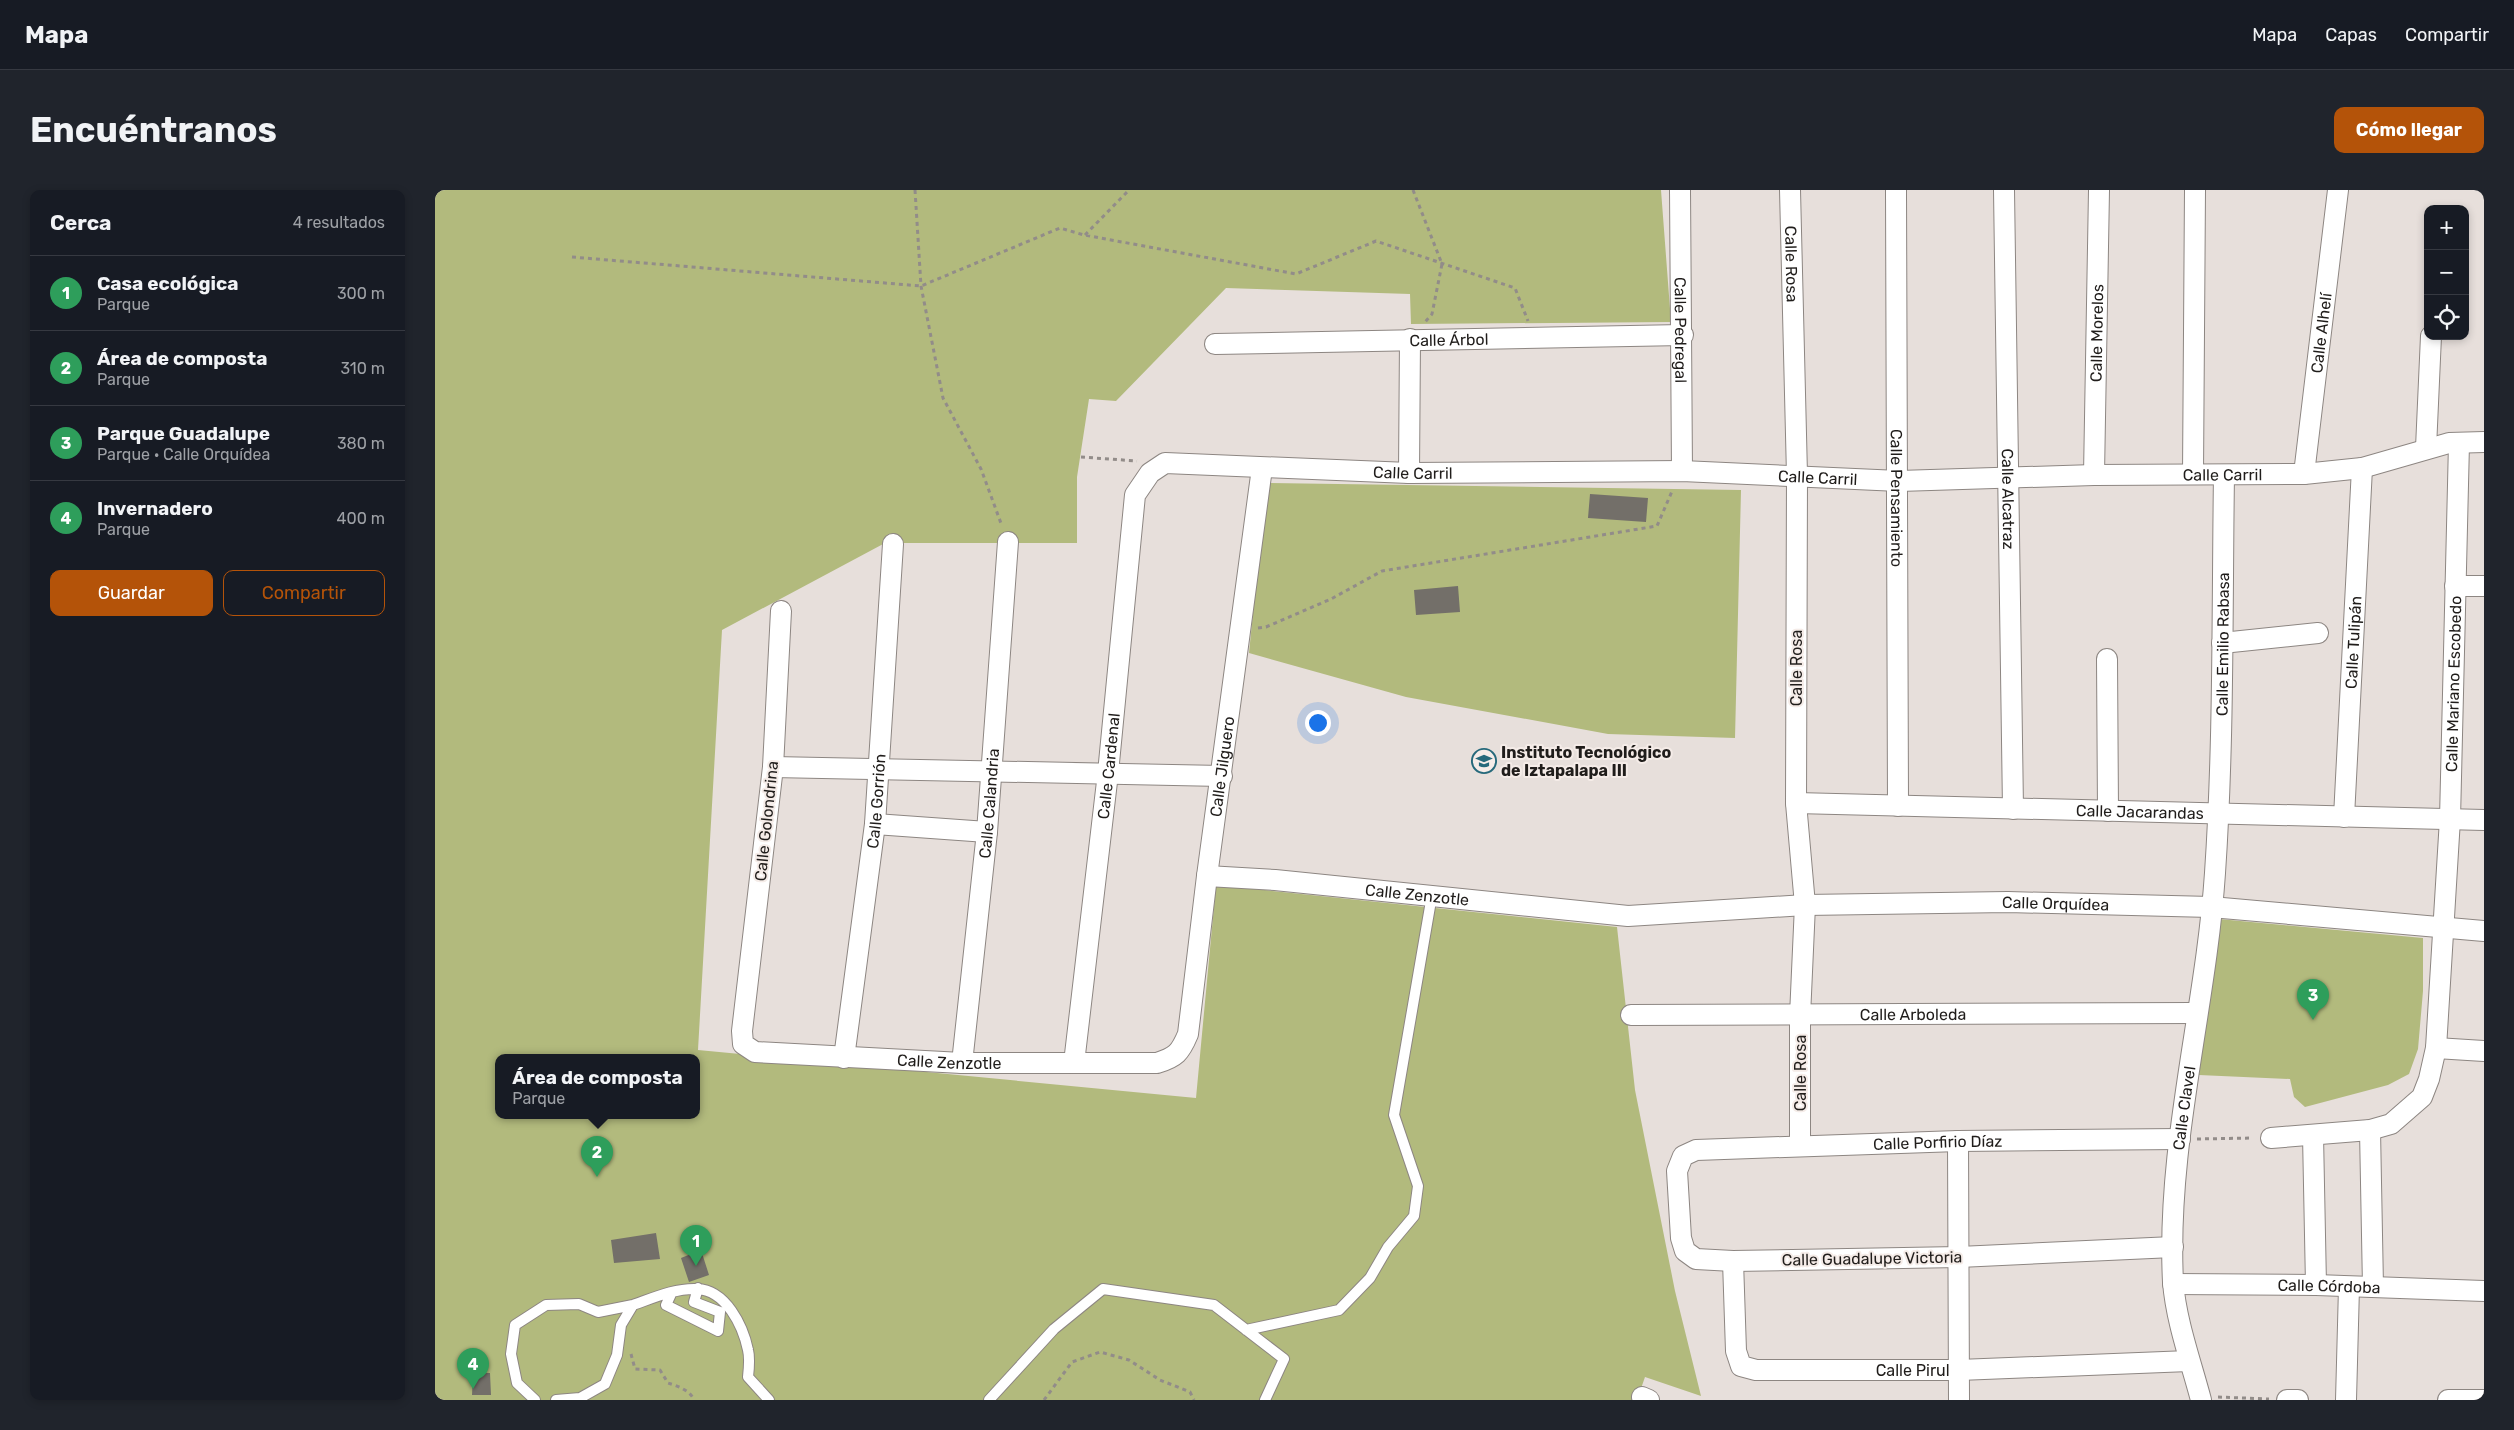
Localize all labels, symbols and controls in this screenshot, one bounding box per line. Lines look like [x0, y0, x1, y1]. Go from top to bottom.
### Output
text: Mapa [25, 21, 88, 49]
text: Mapa [2252, 24, 2297, 46]
text: Capas [2325, 24, 2377, 46]
text: Compartir [2405, 24, 2489, 46]
button: Cómo llegar [2334, 107, 2484, 153]
text: Encuéntranos [30, 109, 277, 151]
map controls [2424, 205, 2469, 340]
button: + [2424, 205, 2469, 250]
text: Cerca [50, 210, 111, 235]
text: 4 resultados [293, 213, 385, 232]
street label: Calle Rosa [1781, 225, 1802, 303]
button: − [2424, 250, 2469, 295]
text: Casa ecológica [97, 272, 238, 295]
street label: Calle Pedregal [1671, 277, 1690, 383]
text: 1 [62, 284, 70, 303]
text: 300 m [337, 284, 385, 303]
street label: Calle Morelos [2087, 284, 2107, 382]
street label: Calle Alhelí [2307, 291, 2336, 374]
text: Parque [97, 295, 150, 314]
button: locate [2424, 295, 2469, 340]
street label: Calle Árbol [1409, 330, 1489, 350]
text: Área de composta [97, 347, 267, 370]
text: 2 [61, 359, 71, 378]
text: 310 m [341, 359, 385, 378]
text: Parque [97, 370, 150, 389]
text: Parque Guadalupe [97, 422, 270, 445]
street label: Calle Pensamiento [1887, 429, 1906, 567]
text: 3 [61, 434, 71, 453]
text: 380 m [337, 434, 385, 453]
text: Parque · Calle Orquídea [97, 445, 270, 464]
street label: Calle Alcatraz [1998, 448, 2018, 550]
street label: Calle Carril [1373, 463, 1453, 483]
street label: Calle Carril [2183, 465, 2262, 485]
street label: Calle Carril [1777, 466, 1858, 489]
text: Invernadero [97, 497, 213, 520]
text: 4 [61, 509, 71, 528]
text: 400 m [337, 509, 385, 528]
text: Parque [97, 520, 150, 539]
button: Guardar [50, 570, 213, 616]
button: Compartir [223, 570, 385, 616]
street label: Calle Emilio Rabasa [2212, 572, 2233, 716]
street label: Calle Tulipán [2342, 595, 2365, 689]
street label: Calle Mariano Escobedo [2442, 595, 2465, 772]
street label: Calle Rosa [1787, 630, 1806, 706]
your location [1305, 710, 1331, 736]
street label: Calle Cardenal [1094, 712, 1124, 820]
street label: Calle Jilguero [1206, 715, 1238, 818]
place label: Instituto Tecnológico de Iztapalapa III [1501, 743, 1672, 780]
street label: Calle Calandria [975, 748, 1003, 859]
school or university icon: Instituto Tecnológico de Iztapalapa III [1471, 748, 1497, 774]
street label: Calle Gorrión [863, 753, 890, 850]
street label: Calle Golondrina [751, 760, 782, 882]
street label: Calle Jacarandas [2076, 801, 2204, 823]
street label: Calle Zenzotle [1364, 880, 1470, 910]
street label: Calle Orquídea [2002, 893, 2110, 914]
pin: 3 [2297, 979, 2329, 1020]
street label: Calle Arboleda [1860, 1005, 1966, 1024]
street label: Calle Rosa [1791, 1035, 1810, 1111]
street label: Calle Zenzotle [897, 1051, 1002, 1073]
popup [495, 1054, 700, 1119]
street label: Calle Clavel [2169, 1065, 2200, 1151]
text: Área de composta [512, 1066, 683, 1089]
text: Parque [512, 1089, 565, 1108]
street label: Calle Porfirio Díaz [1873, 1132, 2003, 1154]
pin: 2 [581, 1136, 613, 1177]
pin: 1 [680, 1225, 712, 1266]
street label: Calle Guadalupe Victoria [1781, 1247, 1963, 1270]
street label: Calle Córdoba [2277, 1276, 2381, 1297]
pin: 4 [457, 1348, 489, 1389]
street label: Calle Pirul [1876, 1361, 1950, 1380]

